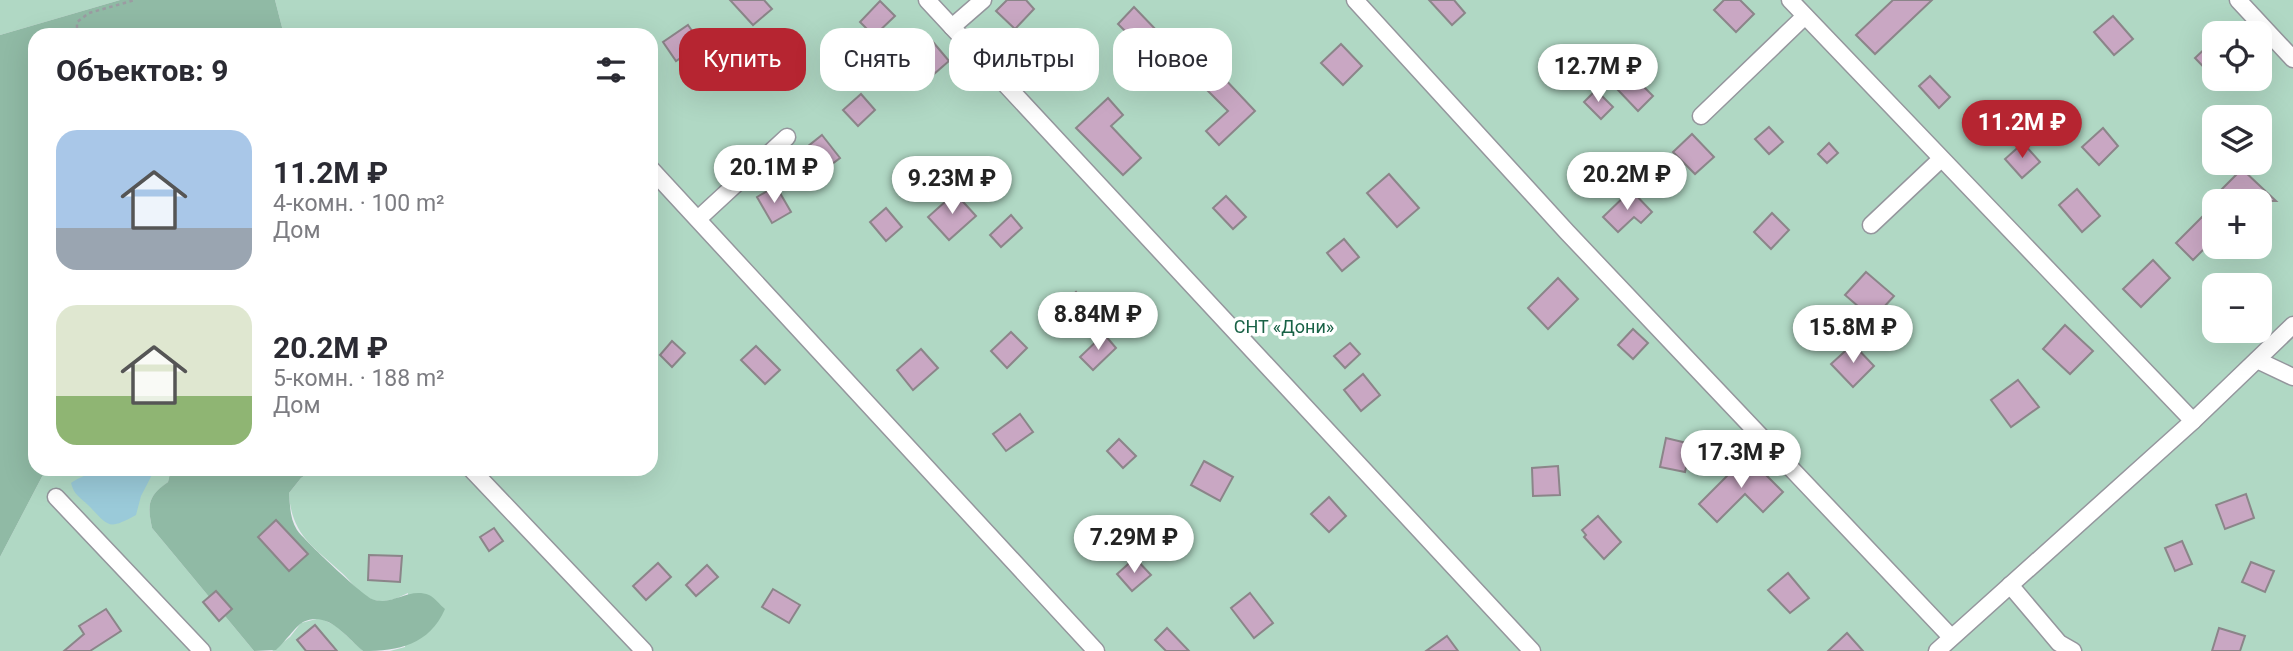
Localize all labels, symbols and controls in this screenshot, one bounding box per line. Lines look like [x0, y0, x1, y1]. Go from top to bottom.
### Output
map controls [2202, 21, 2272, 343]
button: locate [2202, 21, 2272, 91]
chip: Купить [679, 28, 806, 91]
chip: Снять [820, 28, 935, 91]
chip: Фильтры [949, 28, 1099, 91]
chip: Новое [1113, 28, 1232, 91]
pin: 12.7M ₽ [1533, 44, 1663, 104]
icon: filters [592, 51, 630, 89]
text: Объектов: 9 [56, 53, 228, 88]
text: 12.7M ₽ [1554, 53, 1642, 80]
pin: 11.2M ₽ [1957, 100, 2087, 160]
button: layers [2202, 105, 2272, 175]
text: 11.2M ₽ [1978, 109, 2066, 136]
pin: 20.1M ₽ [709, 146, 839, 205]
pin: 20.2M ₽ [1562, 152, 1692, 212]
text: 20.1M ₽ [730, 154, 818, 181]
text: 11.2M ₽ [273, 155, 388, 190]
pin: 9.23M ₽ [887, 156, 1017, 216]
icon: home [112, 158, 196, 242]
text: 20.2M ₽ [1583, 161, 1671, 188]
text: 9.23M ₽ [908, 165, 996, 192]
button: + [2202, 189, 2272, 259]
text: 4-комн. · 100 m² [273, 190, 445, 217]
text: Дом [273, 217, 320, 244]
button: − [2202, 273, 2272, 343]
pin: 8.84M ₽ [1033, 292, 1163, 352]
text: 8.84M ₽ [1054, 301, 1142, 328]
pin: 15.8M ₽ [1788, 306, 1918, 365]
text: 15.8M ₽ [1809, 314, 1897, 341]
park label: СНТ «Дони» [1234, 316, 1334, 337]
text: 20.2M ₽ [273, 330, 388, 365]
icon: home [112, 333, 196, 417]
text: 5-комн. · 188 m² [273, 365, 445, 392]
text: Дом [273, 392, 320, 419]
pin: 17.3M ₽ [1676, 430, 1806, 490]
text: 17.3M ₽ [1697, 439, 1785, 466]
pin: 7.29M ₽ [1069, 516, 1199, 575]
text: 7.29M ₽ [1090, 524, 1178, 551]

